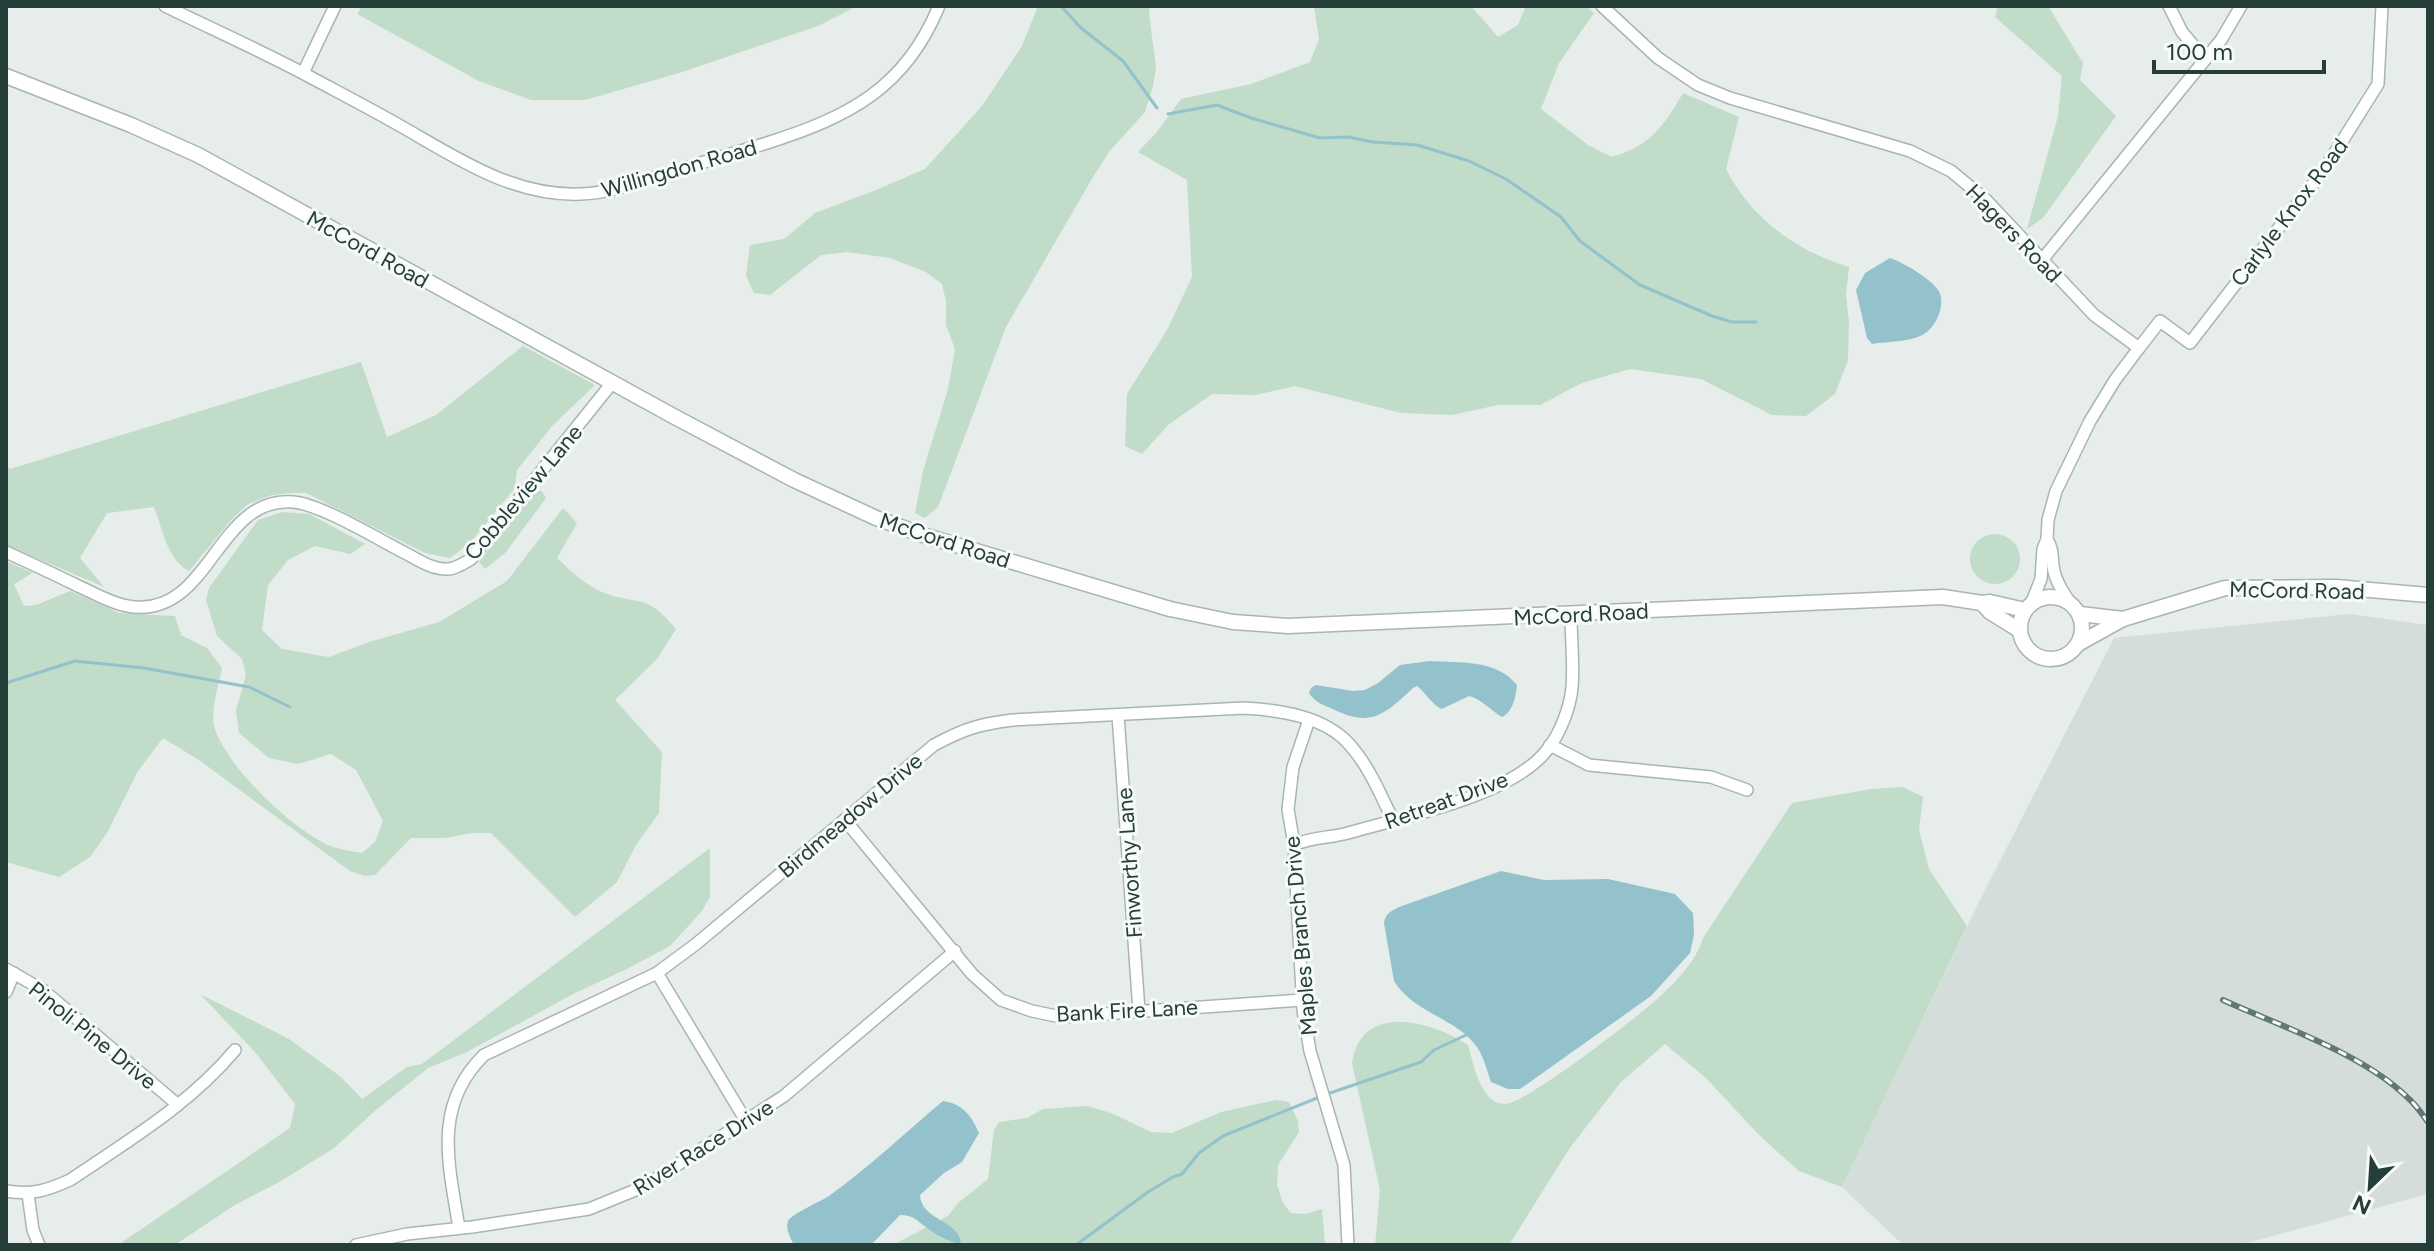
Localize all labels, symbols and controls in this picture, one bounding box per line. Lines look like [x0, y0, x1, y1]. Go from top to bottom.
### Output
scale bar [2154, 24, 2324, 74]
text: 100 m [2166, 37, 2233, 66]
street label: Willingdon Road [598, 133, 760, 204]
street label: Carlyle Knox Road [2225, 133, 2354, 292]
street label: Hagers Road [1960, 178, 2067, 288]
street label: McCord Road [302, 205, 434, 294]
street label: Cobbleview Lane [459, 419, 588, 566]
street label: McCord Road [876, 507, 1013, 574]
street label: McCord Road [2229, 576, 2365, 605]
street label: McCord Road [1513, 597, 1649, 632]
street label: Birdmeadow Drive [773, 747, 928, 883]
street label: Retreat Drive [1381, 766, 1512, 835]
street label: Finworthy Lane [1111, 787, 1148, 939]
street label: Maples Branch Drive [1278, 835, 1323, 1037]
street label: Pinoli Pine Drive [23, 976, 162, 1095]
street label: Bank Fire Lane [1055, 993, 1199, 1028]
street label: River Race Drive [628, 1094, 778, 1201]
north arrow [2330, 1147, 2410, 1227]
text: N [2348, 1189, 2375, 1221]

